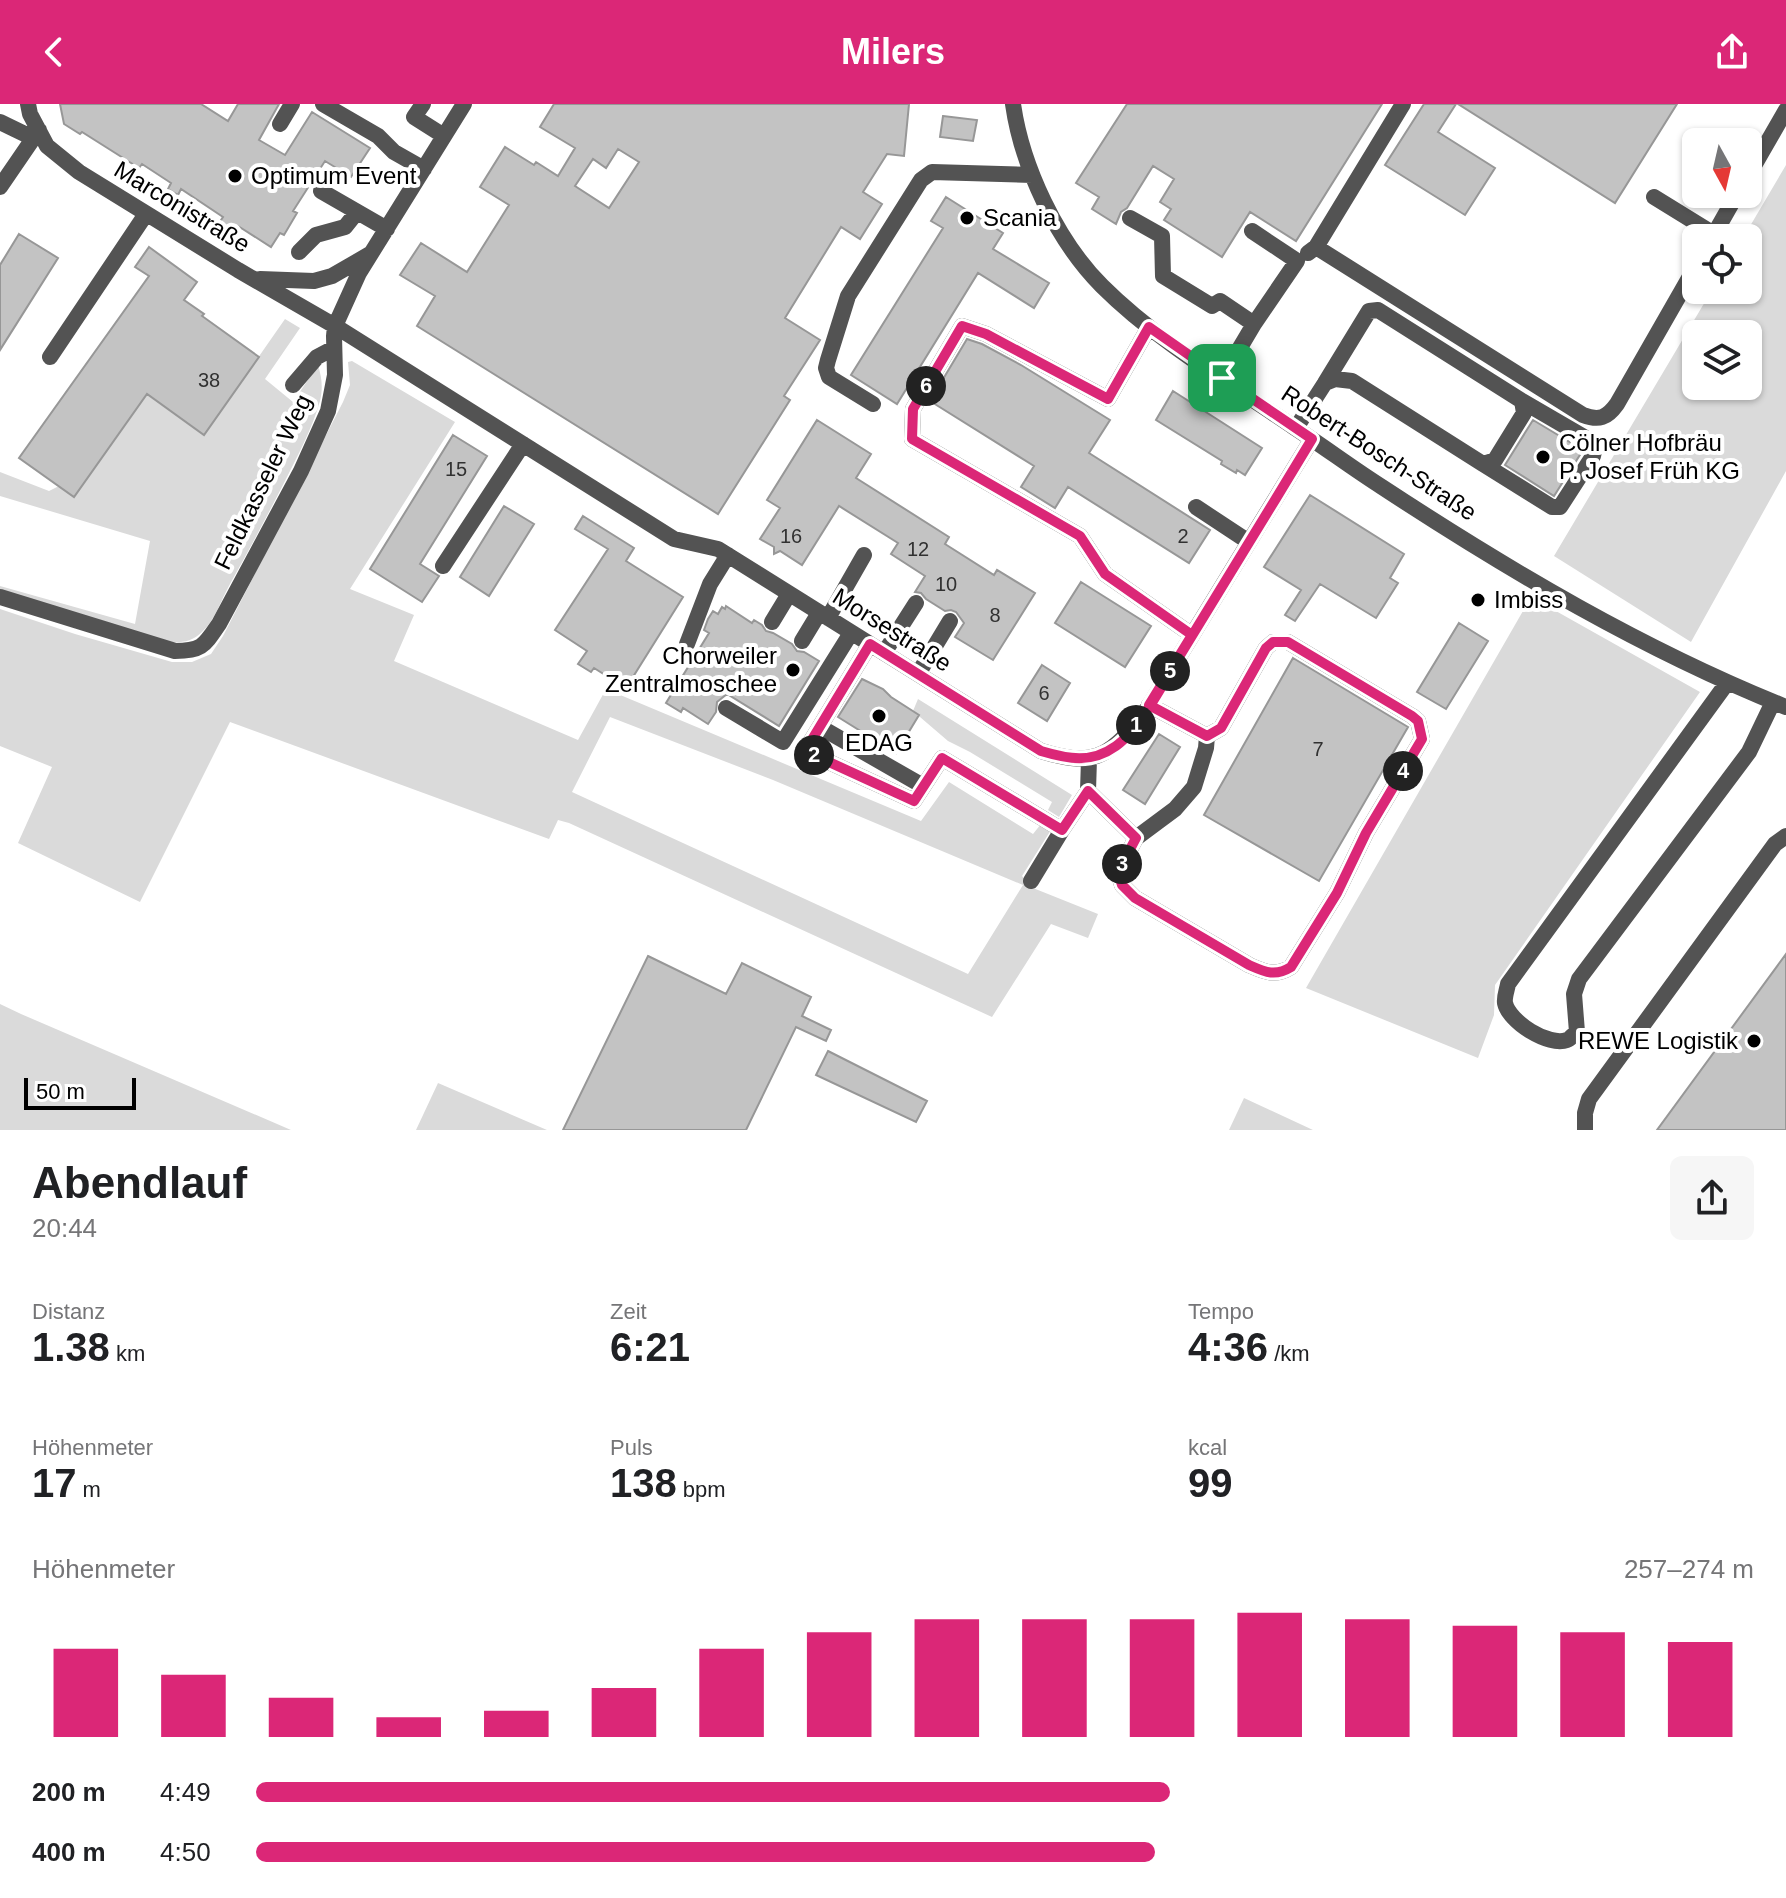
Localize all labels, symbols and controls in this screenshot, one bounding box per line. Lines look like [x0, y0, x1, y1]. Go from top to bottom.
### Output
icon: back [32, 30, 76, 74]
icon: share [1710, 30, 1754, 74]
text: Milers [841, 31, 945, 72]
north arrow [1682, 128, 1762, 208]
map controls [1682, 128, 1762, 400]
street label: Marconistraße [110, 156, 255, 258]
place label: Optimum Event [251, 162, 417, 189]
marker: Optimum Event [226, 167, 244, 185]
place label: Scania [983, 204, 1057, 231]
marker: Scania [958, 209, 976, 227]
button: locate [1682, 224, 1762, 304]
button: layers [1682, 320, 1762, 400]
pin [1188, 344, 1256, 412]
icon: arrive [1200, 356, 1244, 400]
pin: 6 [906, 366, 946, 406]
house number: 38 [198, 369, 220, 391]
text: 6 [920, 373, 932, 398]
street label: Robert-Bosch-Straße [1277, 380, 1482, 526]
street label: Feldkasseler Weg [208, 390, 317, 574]
place label: Cölner Hofbräu P. Josef Früh KG [1559, 429, 1740, 484]
marker: Cölner Hofbräu P. Josef Früh KG [1534, 448, 1552, 466]
house number: 15 [445, 458, 467, 480]
house number: 16 [780, 525, 802, 547]
house number: 2 [1177, 525, 1189, 547]
house number: 12 [907, 538, 929, 560]
house number: 10 [935, 573, 957, 595]
street label: Morsestraße [828, 582, 957, 677]
place label: Imbiss [1494, 586, 1563, 613]
marker: Imbiss [1469, 591, 1487, 609]
house number: 8 [989, 604, 1001, 626]
place label: Chorweiler Zentralmoschee [605, 642, 777, 697]
pin: 5 [1150, 651, 1190, 691]
text: 5 [1164, 658, 1176, 683]
marker: Chorweiler Zentralmoschee [784, 661, 802, 679]
house number: 6 [1038, 682, 1050, 704]
pin: 1 [1116, 705, 1156, 745]
marker: EDAG [870, 707, 888, 725]
text: 1 [1130, 712, 1142, 737]
place label: EDAG [845, 729, 913, 756]
pin: 2 [794, 735, 834, 775]
house number: 7 [1312, 738, 1324, 760]
text: 2 [808, 742, 820, 767]
pin: 4 [1383, 751, 1423, 791]
text: 4 [1397, 758, 1409, 783]
pin: 3 [1102, 844, 1142, 884]
text: 3 [1116, 851, 1128, 876]
place label: REWE Logistik [1578, 1027, 1739, 1054]
marker: REWE Logistik [1745, 1032, 1763, 1050]
scale bar [24, 1074, 136, 1110]
text: 50 m [36, 1079, 85, 1104]
button: share [1670, 1156, 1754, 1240]
text: Abendlauf [32, 1158, 247, 1207]
text: 20:44 [32, 1213, 97, 1243]
text: Distanz [32, 1299, 105, 1324]
text: Zeit [610, 1299, 647, 1324]
text: Tempo [1188, 1299, 1254, 1324]
text: 1.38 [32, 1325, 110, 1369]
text: 6:21 [610, 1325, 690, 1369]
text: 4:36 [1188, 1325, 1268, 1369]
text: km [110, 1341, 145, 1366]
text: /km [1268, 1341, 1310, 1366]
text: Höhenmeter [32, 1435, 153, 1460]
text: Puls [610, 1435, 653, 1460]
text: kcal [1188, 1435, 1227, 1460]
text: 17 [32, 1461, 77, 1505]
text: 138 [610, 1461, 677, 1505]
text: 99 [1188, 1461, 1233, 1505]
text: m [77, 1477, 101, 1502]
text: bpm [677, 1477, 726, 1502]
text: Höhenmeter [32, 1554, 175, 1584]
text: 257–274 m [1624, 1554, 1754, 1584]
text: 200 m [32, 1777, 106, 1807]
text: 4:49 [160, 1777, 211, 1807]
text: 400 m [32, 1837, 106, 1867]
text: 4:50 [160, 1837, 211, 1867]

